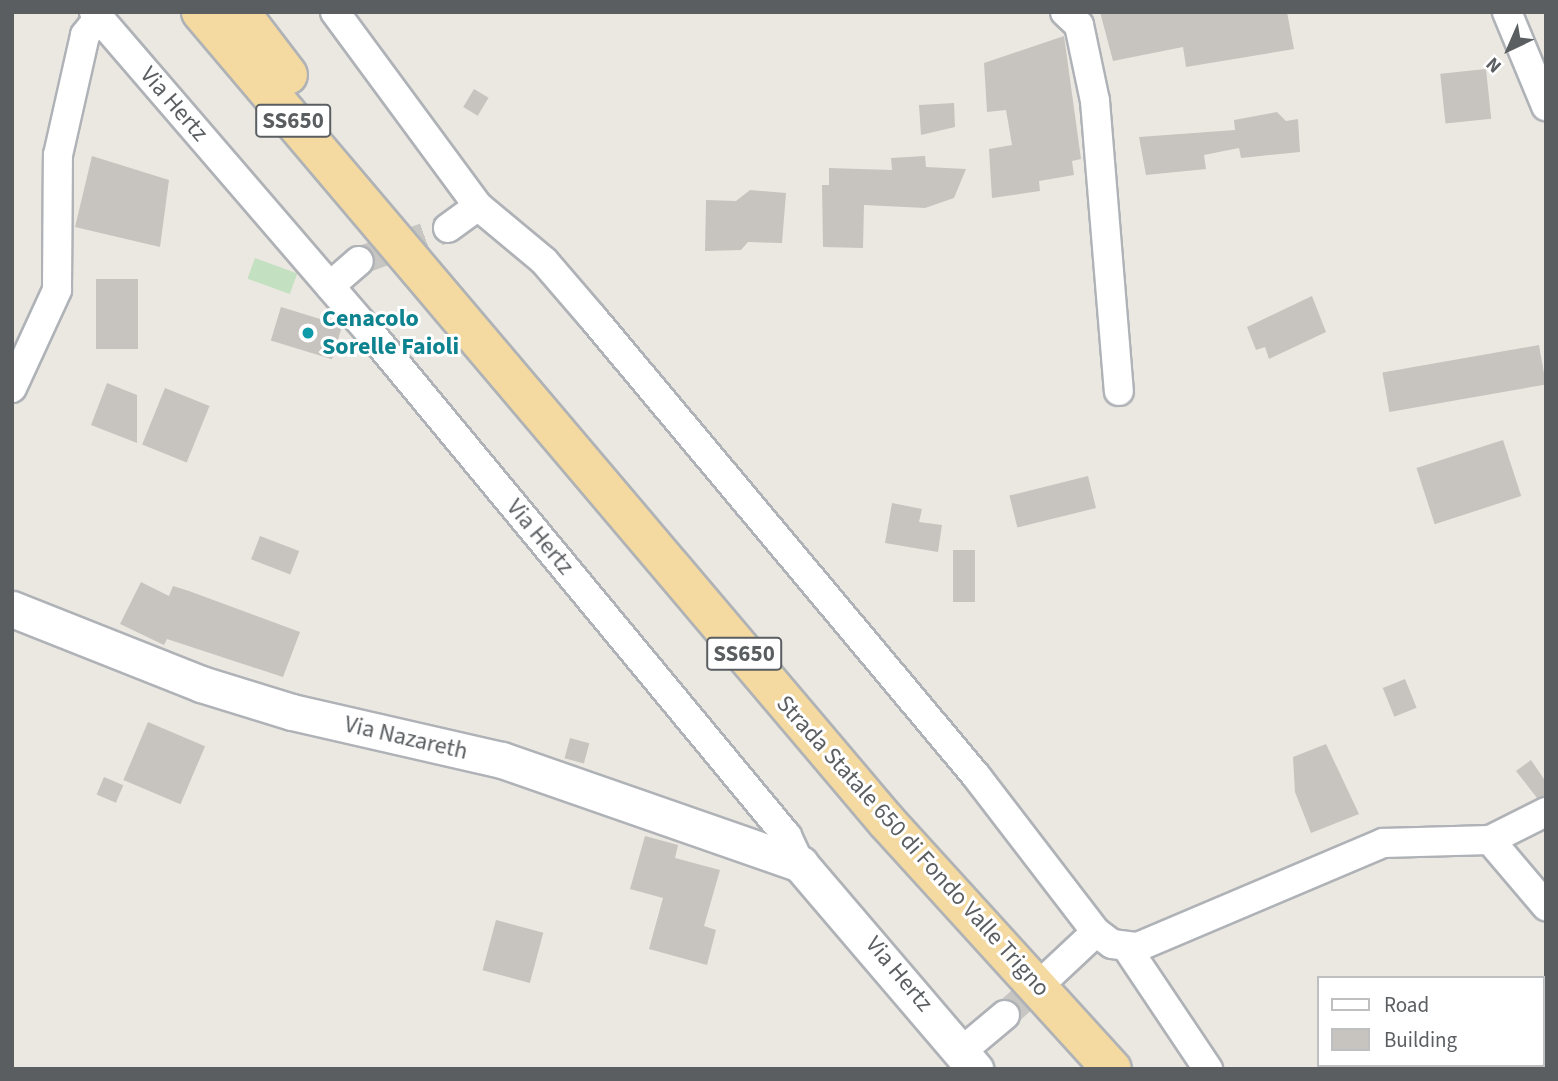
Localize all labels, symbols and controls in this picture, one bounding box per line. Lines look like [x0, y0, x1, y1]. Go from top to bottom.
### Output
north arrow [1474, 14, 1544, 84]
text: N [1480, 50, 1508, 79]
street label: Via Hertz [134, 61, 214, 147]
road number: SS650 [254, 102, 332, 140]
place label: Cenacolo Sorelle Faioli [322, 305, 459, 361]
marker: Cenacolo Sorelle Faioli [300, 325, 316, 341]
street label: Via Hertz [500, 494, 580, 580]
road number: SS650 [706, 634, 782, 674]
street label: Strada Statale 650 di Fondo Valle Trigno [770, 690, 1056, 1002]
street label: Via Nazareth [342, 710, 470, 766]
street label: Via Hertz [859, 931, 939, 1017]
legend [1316, 976, 1544, 1067]
text: Road [1384, 990, 1429, 1020]
text: Building [1384, 1025, 1457, 1055]

